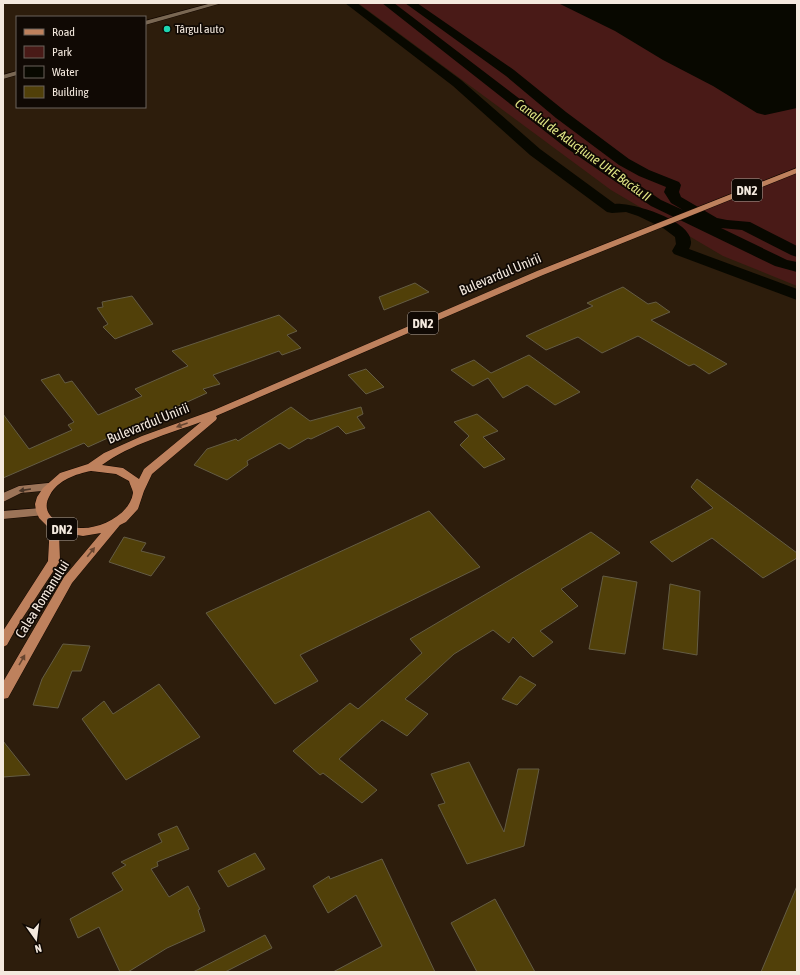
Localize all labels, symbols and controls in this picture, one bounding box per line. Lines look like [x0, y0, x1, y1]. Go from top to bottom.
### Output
legend [16, 16, 146, 108]
place label: Târgul auto [175, 22, 225, 36]
marker: Târgul auto [162, 24, 172, 34]
text: Road [52, 25, 75, 39]
text: Park [52, 45, 73, 59]
text: Water [52, 65, 79, 79]
text: Building [52, 85, 90, 99]
water label: Canalul de Aducțiune UHE Bacău II [512, 96, 654, 204]
road number: DN2 [732, 179, 762, 201]
street label: Bulevardul Unirii [457, 250, 543, 298]
road number: DN2 [408, 312, 438, 334]
street label: Bulevardul Unirii [105, 399, 191, 447]
one-way arrow [175, 423, 187, 429]
one-way arrow [19, 487, 31, 493]
road number: DN2 [47, 518, 77, 540]
one-way arrow [87, 547, 95, 558]
street label: Calea Romanului [12, 557, 72, 641]
one-way arrow [19, 654, 26, 666]
north arrow [16, 919, 56, 959]
text: N [34, 942, 43, 955]

